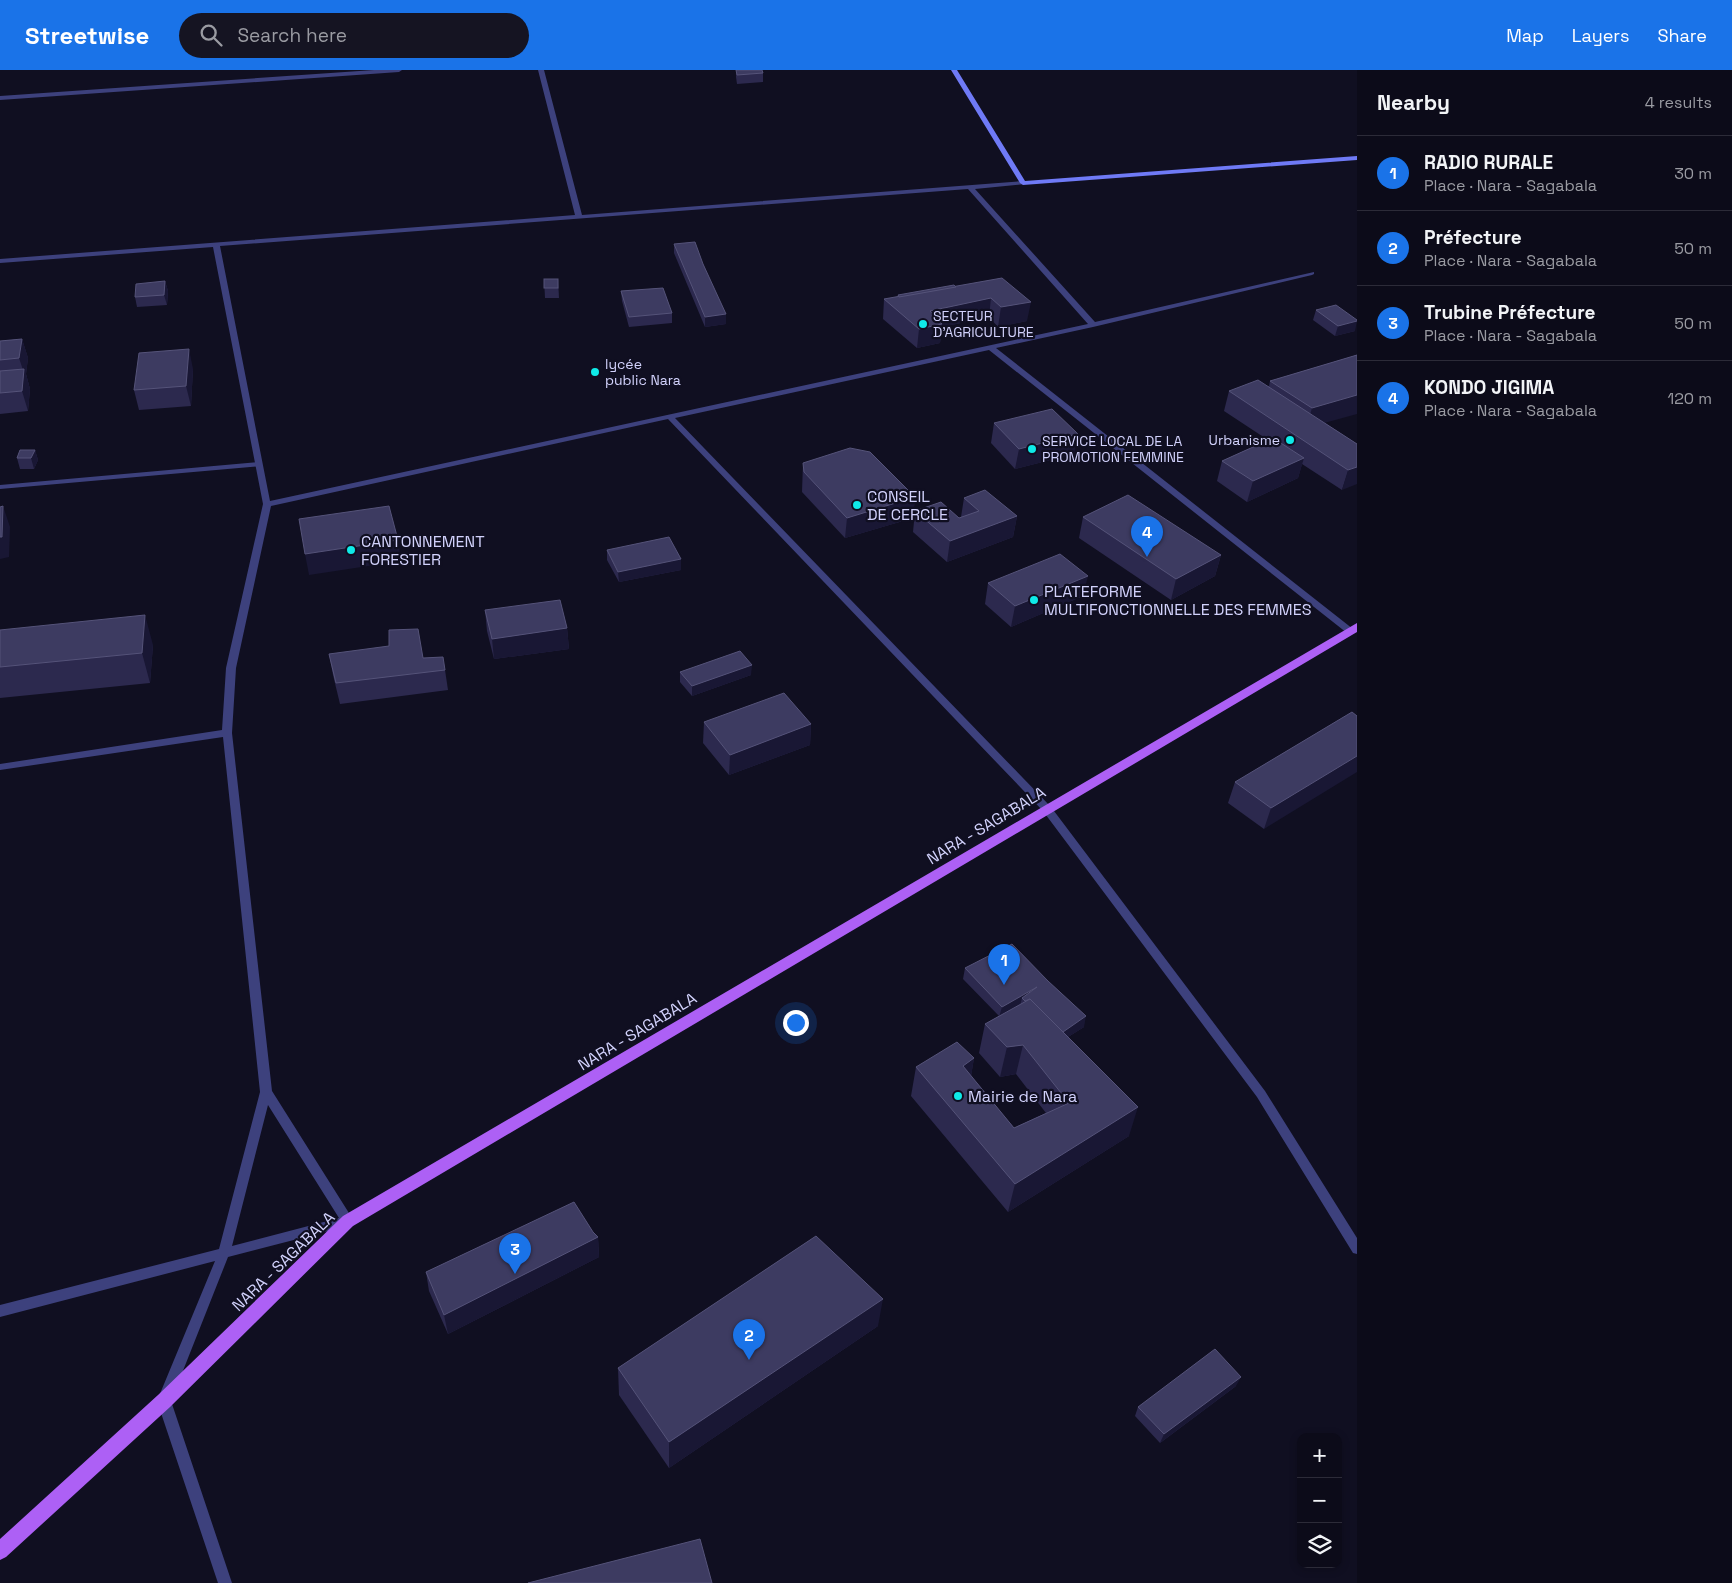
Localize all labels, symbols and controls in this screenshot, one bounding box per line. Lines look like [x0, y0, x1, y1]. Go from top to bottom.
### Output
search box [179, 13, 529, 58]
text: Streetwise [25, 20, 149, 51]
icon: search [197, 21, 225, 49]
text: Search here [237, 23, 347, 48]
text: Map [1506, 24, 1544, 47]
text: Layers [1572, 24, 1629, 47]
text: Share [1657, 24, 1707, 47]
text: Nearby [1377, 89, 1450, 116]
text: 4 results [1645, 92, 1712, 113]
text: RADIO RURALE [1424, 150, 1553, 175]
text: 1 [1389, 163, 1397, 184]
text: 30 m [1674, 163, 1712, 184]
text: Place · Nara - Sagabala [1424, 175, 1597, 196]
text: Préfecture [1424, 225, 1522, 250]
text: 2 [1388, 238, 1398, 259]
text: 50 m [1674, 238, 1712, 259]
text: Place · Nara - Sagabala [1424, 250, 1597, 271]
text: Trubine Préfecture [1424, 300, 1595, 325]
place label: SECTEUR D'AGRICULTURE [933, 307, 1034, 341]
text: 3 [1388, 313, 1398, 334]
text: 50 m [1674, 313, 1712, 334]
marker: SECTEUR D'AGRICULTURE [917, 318, 929, 330]
text: Place · Nara - Sagabala [1424, 325, 1597, 346]
place label: lycée public Nara [605, 355, 681, 389]
marker: lycée public Nara [589, 366, 601, 378]
text: KONDO JIGIMA [1424, 375, 1554, 400]
text: 4 [1388, 388, 1398, 409]
text: 120 m [1668, 388, 1712, 409]
text: Place · Nara - Sagabala [1424, 400, 1597, 421]
place label: Urbanisme [1209, 431, 1280, 449]
place label: SERVICE LOCAL DE LA PROMOTION FEMMINE [1042, 432, 1184, 466]
marker: Urbanisme [1284, 434, 1296, 446]
marker: SERVICE LOCAL DE LA PROMOTION FEMMINE [1026, 443, 1038, 455]
place label: CONSEIL DE CERCLE [867, 486, 948, 525]
marker: CONSEIL DE CERCLE [851, 499, 863, 511]
pin: 4 [1131, 516, 1163, 557]
place label: CANTONNEMENT FORESTIER [361, 531, 485, 570]
marker: CANTONNEMENT FORESTIER [345, 544, 357, 556]
place label: PLATEFORME MULTIFONCTIONNELLE DES FEMMES [1044, 581, 1312, 620]
marker: PLATEFORME MULTIFONCTIONNELLE DES FEMMES [1028, 594, 1040, 606]
street label: NARA - SAGABALA [923, 782, 1050, 869]
pin: 1 [988, 944, 1020, 985]
street label: NARA - SAGABALA [574, 988, 701, 1075]
your location [783, 1010, 809, 1036]
place label: Mairie de Nara [968, 1086, 1077, 1107]
marker: Mairie de Nara [952, 1090, 964, 1102]
street label: NARA - SAGABALA [228, 1207, 339, 1316]
pin: 3 [499, 1233, 531, 1274]
pin: 2 [733, 1319, 765, 1360]
map controls [1297, 1433, 1342, 1568]
button: + [1297, 1433, 1342, 1478]
button: − [1297, 1478, 1342, 1523]
button: layers [1297, 1523, 1342, 1568]

